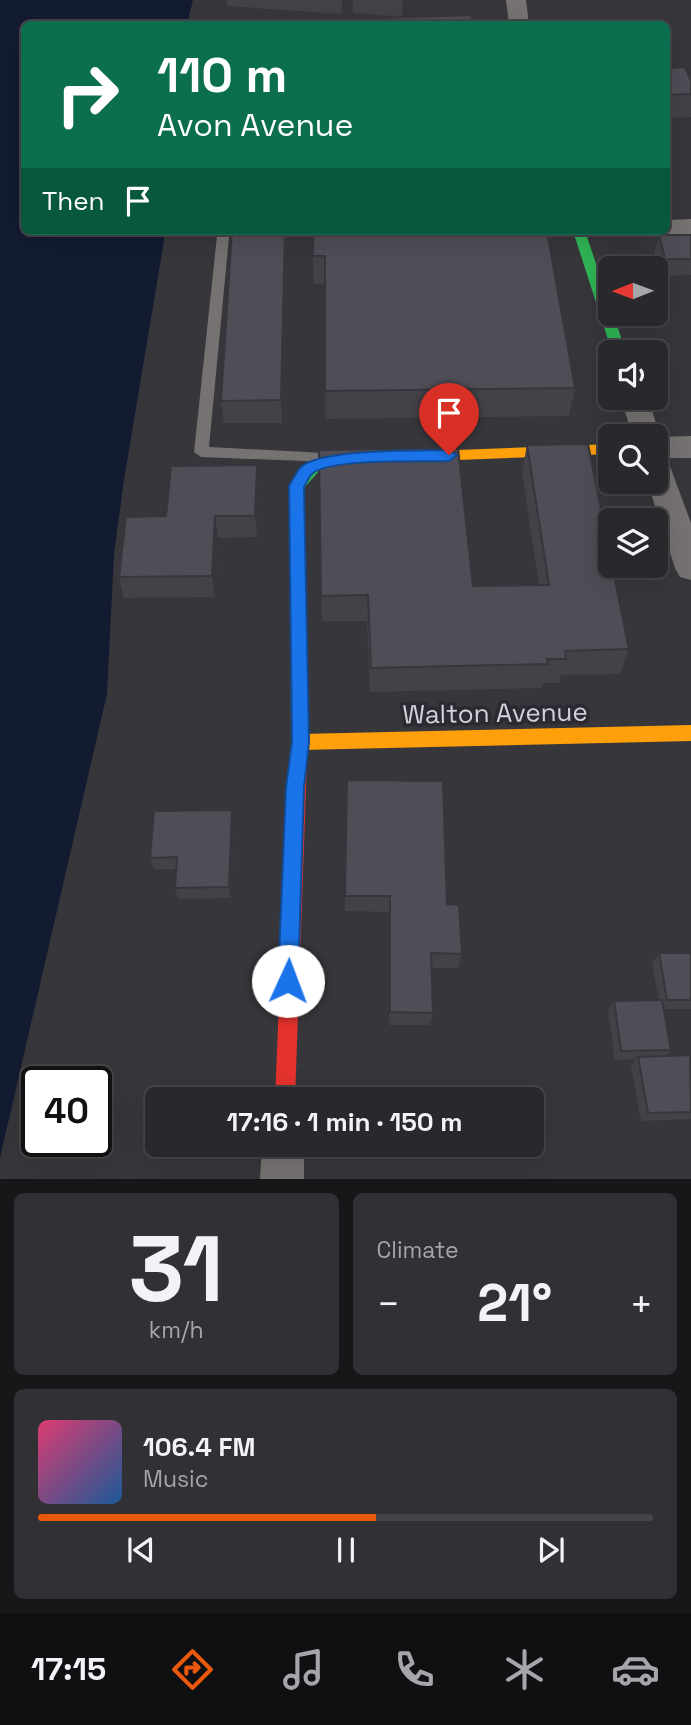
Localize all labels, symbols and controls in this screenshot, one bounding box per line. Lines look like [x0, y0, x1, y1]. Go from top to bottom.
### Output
text: 110 m [157, 44, 287, 106]
icon: right [42, 49, 133, 140]
text: Avon Avenue [157, 105, 353, 145]
icon: arrive [119, 182, 157, 220]
text: Then [42, 184, 105, 218]
north arrow [598, 256, 668, 326]
map controls [598, 256, 668, 578]
button: sound [598, 340, 668, 410]
pin [419, 383, 479, 455]
icon: arrive [430, 394, 468, 432]
button: search [598, 424, 668, 494]
button: layers [598, 508, 668, 578]
street label: Walton Avenue [402, 694, 588, 732]
position arrow [251, 944, 325, 1018]
speed limit sign: 40 [21, 1066, 112, 1157]
text: 17:16 · 1 min · 150 m [227, 1105, 462, 1139]
text: 31 [129, 1211, 224, 1328]
text: Climate [377, 1235, 459, 1265]
text: 21° [477, 1270, 552, 1336]
text: − [377, 1280, 400, 1328]
text: + [629, 1280, 653, 1328]
text: km/h [149, 1315, 204, 1345]
text: 106.4 FM [143, 1430, 255, 1464]
text: Music [143, 1464, 208, 1494]
icon: previous [122, 1531, 160, 1569]
icon: pause [327, 1531, 365, 1569]
icon: next [532, 1531, 570, 1569]
icon: directions [168, 1645, 217, 1694]
icon: music [279, 1645, 328, 1694]
icon: phone [390, 1645, 439, 1694]
icon: climate [500, 1645, 549, 1694]
icon: car [611, 1645, 660, 1694]
text: 17:15 [31, 1649, 106, 1689]

